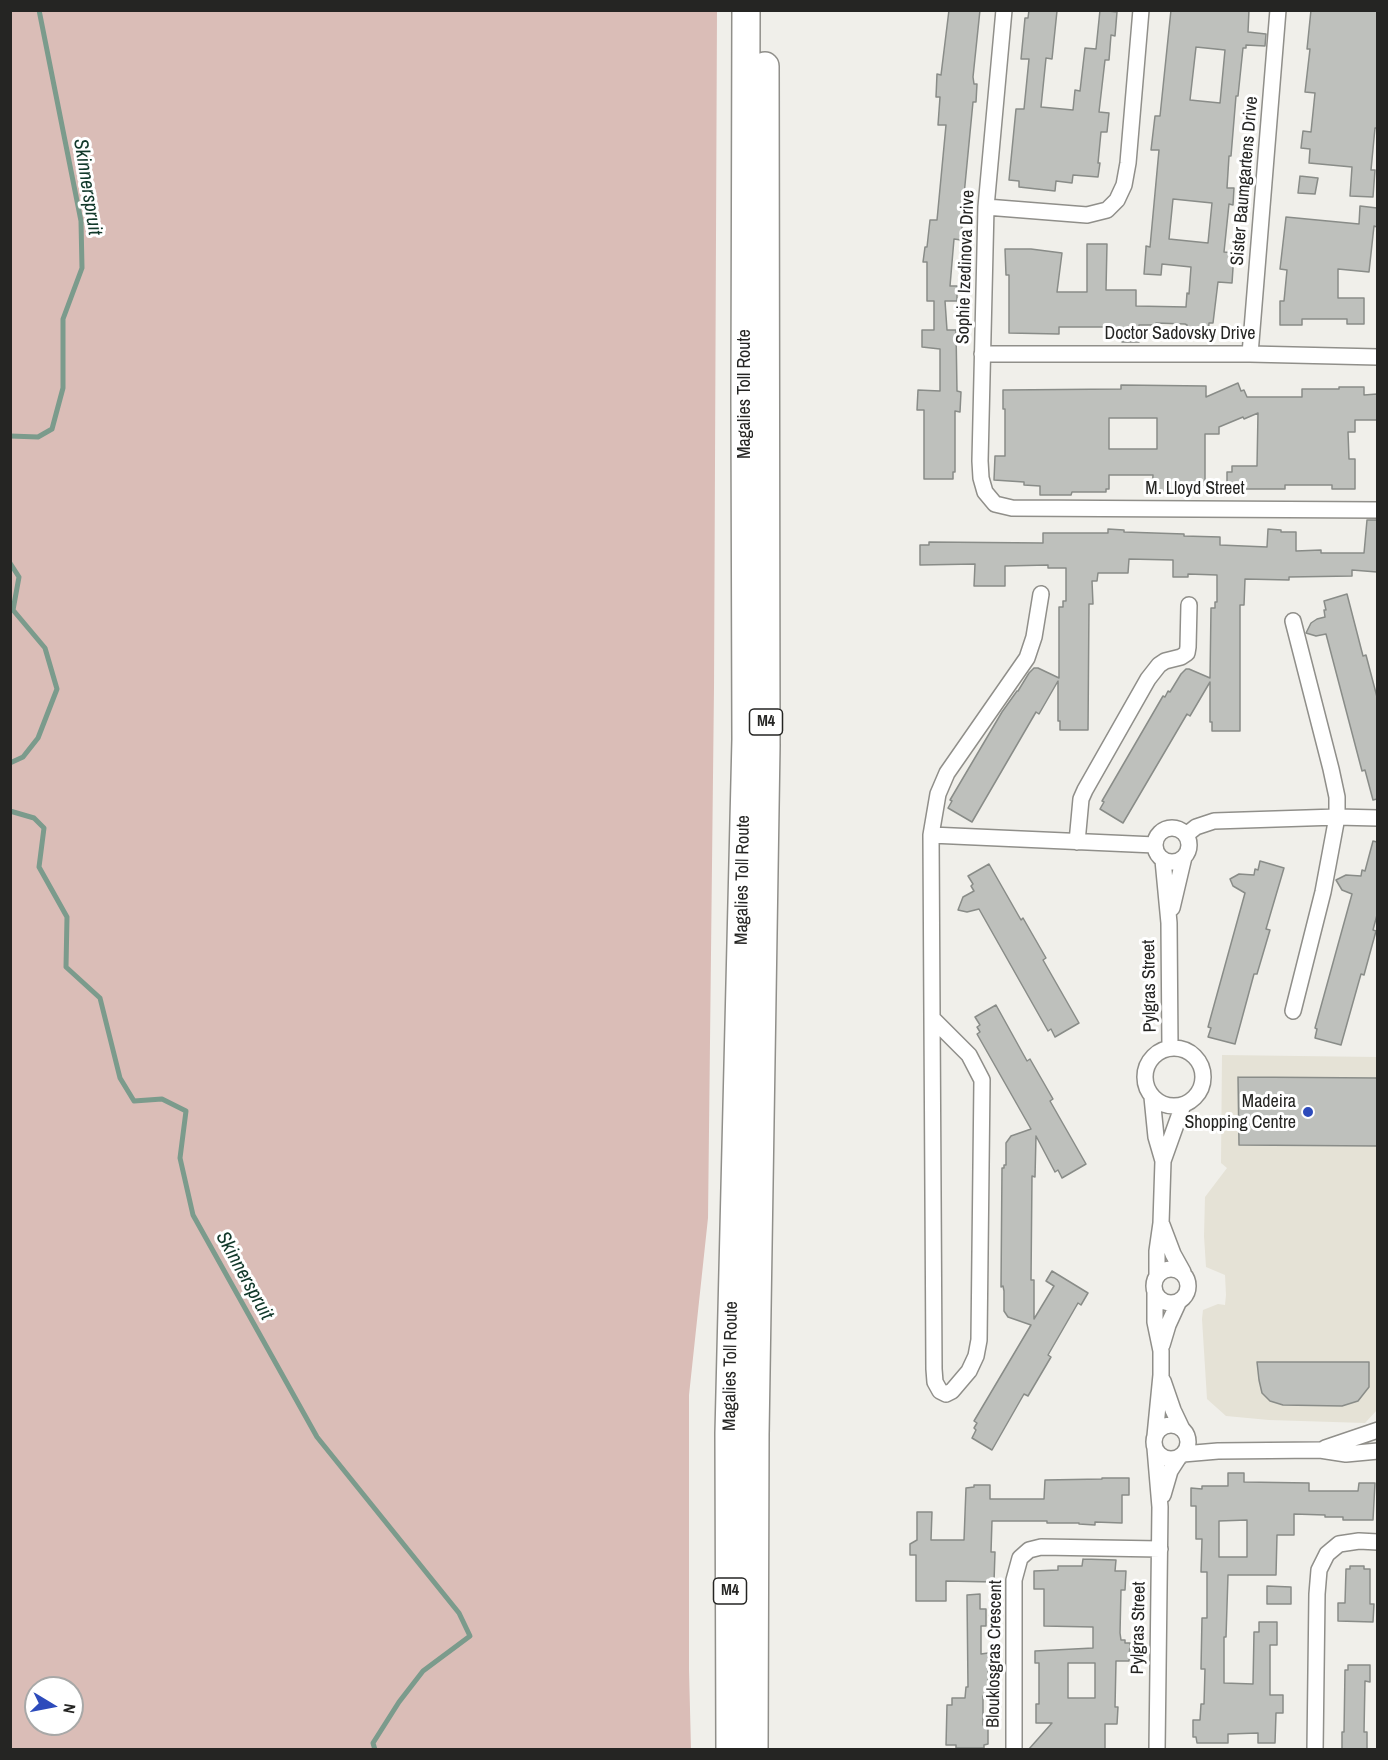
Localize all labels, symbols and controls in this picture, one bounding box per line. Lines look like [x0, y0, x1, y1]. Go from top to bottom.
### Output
street label: Sister Baumgartens Drive [1227, 95, 1263, 267]
water label: Skinnerspruit [68, 137, 106, 237]
street label: Sophie Izedinova Drive [953, 190, 979, 344]
street label: Doctor Sadovsky Drive [1105, 323, 1255, 345]
street label: Magalies Toll Route [734, 329, 756, 459]
street label: M. Lloyd Street [1145, 478, 1245, 500]
road number: M4 [750, 709, 783, 735]
street label: Magalies Toll Route [731, 815, 755, 945]
street label: Pylgras Street [1138, 939, 1162, 1033]
place label: Madeira Shopping Centre [1184, 1091, 1296, 1134]
marker: Madeira Shopping Centre [1301, 1105, 1315, 1119]
water label: Skinnerspruit [210, 1228, 278, 1324]
street label: Magalies Toll Route [719, 1301, 743, 1431]
road number: M4 [714, 1578, 746, 1604]
street label: Blouklosgras Crescent [983, 1580, 1007, 1728]
street label: Pylgras Street [1127, 1581, 1151, 1675]
north arrow [24, 1676, 84, 1736]
text: N [58, 1702, 81, 1715]

